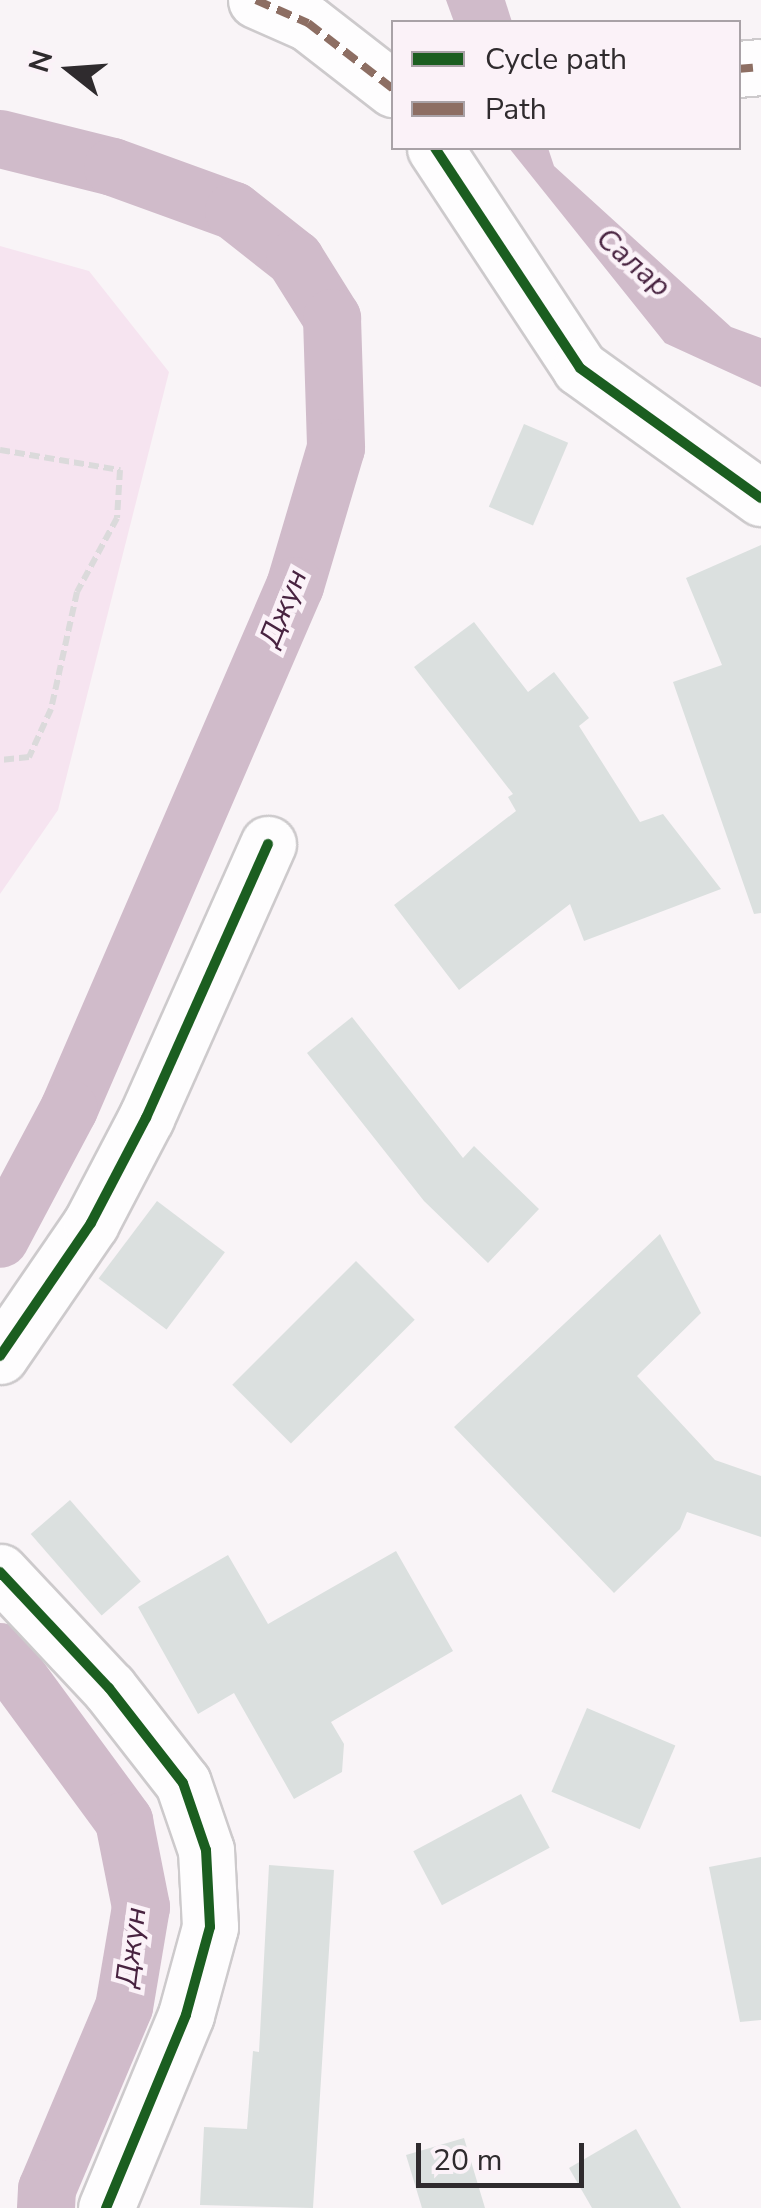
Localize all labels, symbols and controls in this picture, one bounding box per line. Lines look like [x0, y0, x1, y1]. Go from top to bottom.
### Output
north arrow [20, 20, 120, 120]
legend [391, 20, 741, 150]
text: Cycle path [485, 39, 627, 80]
text: N [20, 46, 63, 77]
text: Path [485, 89, 547, 130]
water label: Салар [588, 221, 678, 305]
water label: Джун [252, 564, 316, 652]
water label: Джун [109, 1905, 155, 1989]
scale bar [421, 2123, 588, 2185]
text: 20 m [433, 2140, 502, 2181]

